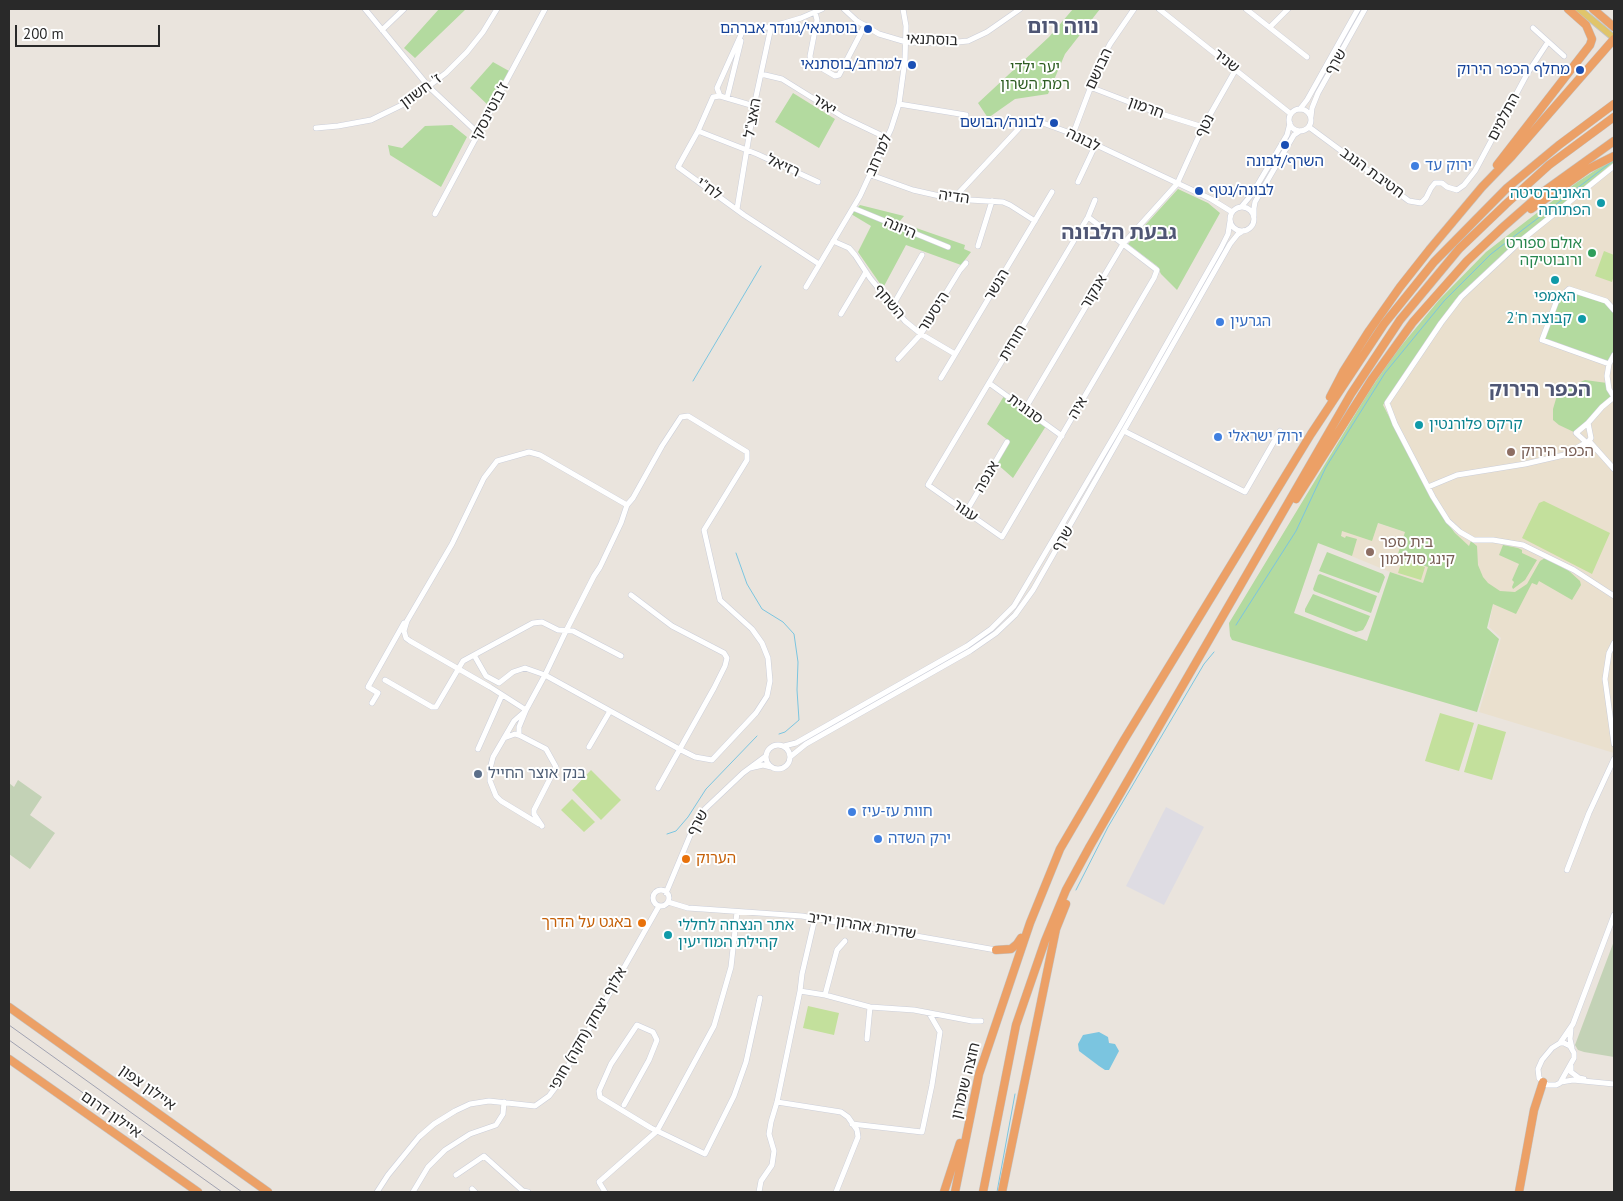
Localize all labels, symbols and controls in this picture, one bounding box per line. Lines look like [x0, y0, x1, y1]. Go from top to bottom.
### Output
scale bar [18, 15, 162, 47]
district label: נווה רום [1027, 15, 1099, 39]
place label: בוסתנאי/גונדר אברהם [720, 20, 858, 38]
marker: בוסתנאי/גונדר אברהם [862, 23, 874, 35]
text: 200 m [23, 24, 64, 43]
street label: בוסתנאי [906, 30, 958, 50]
street label: הבושם [1082, 45, 1116, 93]
street label: שניר [1209, 45, 1243, 77]
street label: שרף [1321, 46, 1351, 78]
place label: למרחב/בוסתנאי [800, 56, 902, 74]
marker: למרחב/בוסתנאי [906, 59, 918, 71]
park label: יער ילדי רמת השרון [1000, 59, 1070, 94]
place label: מחלף הכפר הירוק [1457, 61, 1570, 79]
marker: מחלף הכפר הירוק [1574, 64, 1586, 76]
street label: ז' חשוון [397, 70, 445, 112]
street label: ז'בוטינסקי [467, 79, 513, 145]
street label: התלמים [1484, 90, 1524, 144]
street label: יאיר [808, 91, 840, 119]
street label: חרמון [1126, 93, 1166, 123]
street label: האצ"ל [741, 97, 765, 139]
street label: נטף [1191, 111, 1219, 141]
place label: לבונה/הבושם [960, 114, 1044, 132]
marker: לבונה/הבושם [1048, 117, 1060, 129]
street label: לבונה [1063, 124, 1103, 156]
street label: למרחב [862, 131, 896, 179]
marker: השרף/לבונה [1279, 139, 1291, 151]
street label: חטיבת הנגב [1336, 144, 1408, 202]
street label: רזיאל [764, 151, 802, 181]
place label: השרף/לבונה [1246, 153, 1324, 171]
place label: ירוק עד [1425, 157, 1472, 175]
marker: ירוק עד [1409, 160, 1421, 172]
street label: לח"י [693, 174, 725, 204]
place label: לבונה/נטף [1209, 182, 1274, 200]
marker: לבונה/נטף [1193, 185, 1205, 197]
place label: האוניברסיטה הפתוחה [1510, 185, 1591, 220]
street label: הדיה [937, 186, 971, 208]
marker: האוניברסיטה הפתוחה [1595, 197, 1607, 209]
street label: היונה [881, 213, 919, 243]
district label: גבעת הלבונה [1061, 221, 1177, 245]
place label: אולם ספורט ורובוטיקה [1506, 235, 1582, 270]
marker: אולם ספורט ורובוטיקה [1586, 247, 1598, 259]
street label: הנשר [981, 266, 1013, 304]
street label: אנקור [1077, 272, 1111, 312]
marker: האמפי [1549, 274, 1561, 286]
street label: השחף [869, 281, 909, 323]
street label: היסעור [915, 288, 953, 336]
place label: האמפי [1534, 288, 1576, 306]
place label: קבוצה ח'2 [1506, 310, 1572, 328]
place label: הגרעין [1230, 313, 1271, 331]
marker: קבוצה ח'2 [1576, 313, 1588, 325]
marker: הגרעין [1214, 316, 1226, 328]
street label: חוחית [995, 322, 1031, 364]
district label: הכפר הירוק [1489, 378, 1591, 402]
street label: סנונית [1004, 390, 1046, 428]
street label: איה [1065, 394, 1091, 422]
place label: קרקס פלורנטין [1429, 416, 1523, 434]
marker: קרקס פלורנטין [1413, 419, 1425, 431]
place label: ירוק ישראלי [1228, 428, 1303, 446]
marker: ירוק ישראלי [1212, 431, 1224, 443]
place label: הכפר הירוק [1521, 443, 1594, 461]
marker: הכפר הירוק [1505, 446, 1517, 458]
street label: אנפה [971, 458, 1003, 496]
street label: עגור [949, 496, 981, 526]
street label: שרף [1048, 523, 1078, 555]
place label: בית ספר קינג סולומון [1380, 534, 1455, 569]
marker: בית ספר קינג סולומון [1364, 546, 1376, 558]
place label: בנק אוצר החייל [488, 765, 586, 783]
marker: בנק אוצר החייל [472, 768, 484, 780]
place label: חוות עז-עיז [862, 803, 933, 821]
marker: חוות עז-עיז [846, 806, 858, 818]
street label: שרף [683, 807, 713, 839]
place label: ירק השדה [888, 830, 951, 848]
marker: ירק השדה [872, 833, 884, 845]
place label: הערוק [696, 850, 736, 868]
marker: הערוק [680, 853, 692, 865]
street label: שדרות אהרון יריב [807, 909, 917, 943]
place label: באגט על הדרך [542, 914, 632, 932]
marker: באגט על הדרך [636, 917, 648, 929]
place label: אתר הנצחה לחללי קהילת המודיעין [678, 917, 794, 952]
marker: אתר הנצחה לחללי קהילת המודיעין [662, 929, 674, 941]
street label: אלוף יצחק (חקה) חופי [545, 964, 631, 1094]
street label: חוצה שומרון [948, 1041, 984, 1121]
street label: איילון צפון [115, 1061, 179, 1115]
street label: איילון דרום [77, 1088, 145, 1142]

